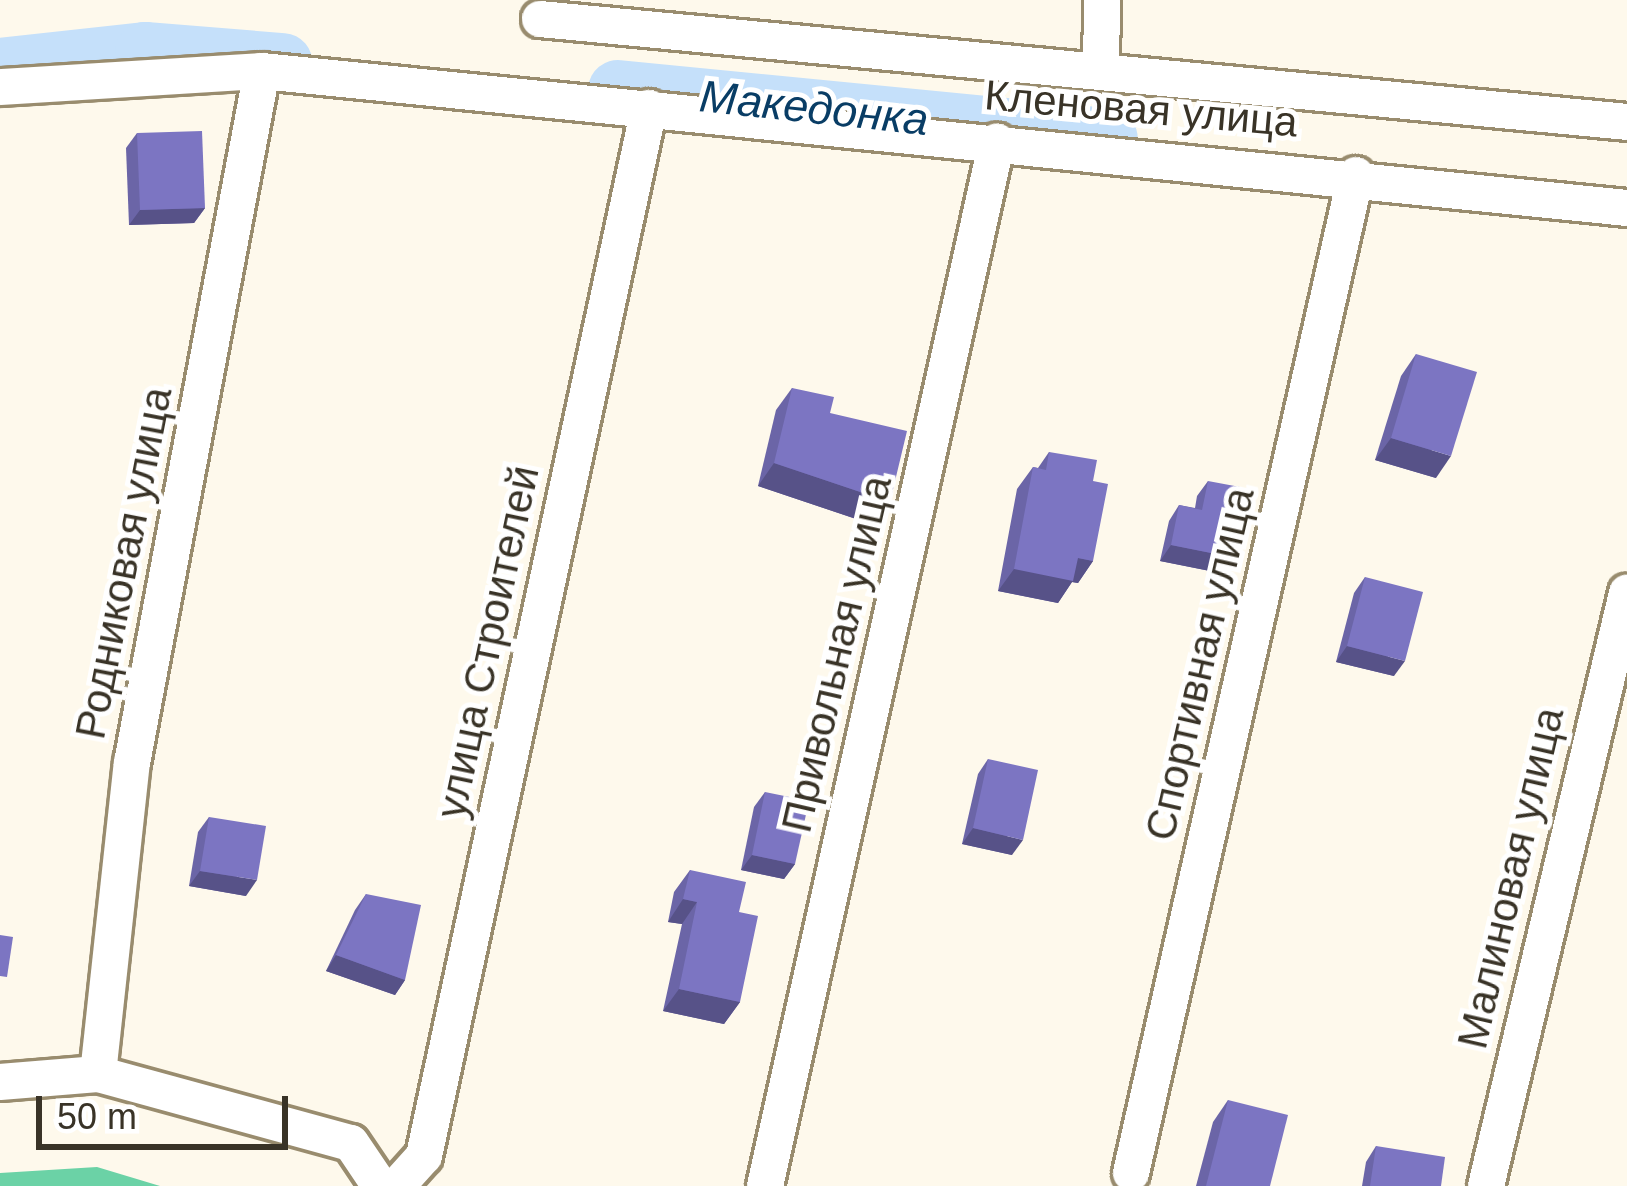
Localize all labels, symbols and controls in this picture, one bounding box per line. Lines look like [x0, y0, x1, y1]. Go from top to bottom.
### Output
water label: Македонка [697, 69, 931, 147]
street label: Кленовая улица [982, 70, 1300, 148]
street label: Родниковая улица [65, 383, 183, 743]
street label: улица Строителей [426, 461, 550, 823]
street label: Привольная улица [771, 471, 903, 837]
street label: Спортивная улица [1135, 483, 1265, 845]
street label: Малиновая улица [1447, 703, 1575, 1053]
scale bar [42, 1072, 294, 1146]
text: 50 m [57, 1096, 137, 1137]

